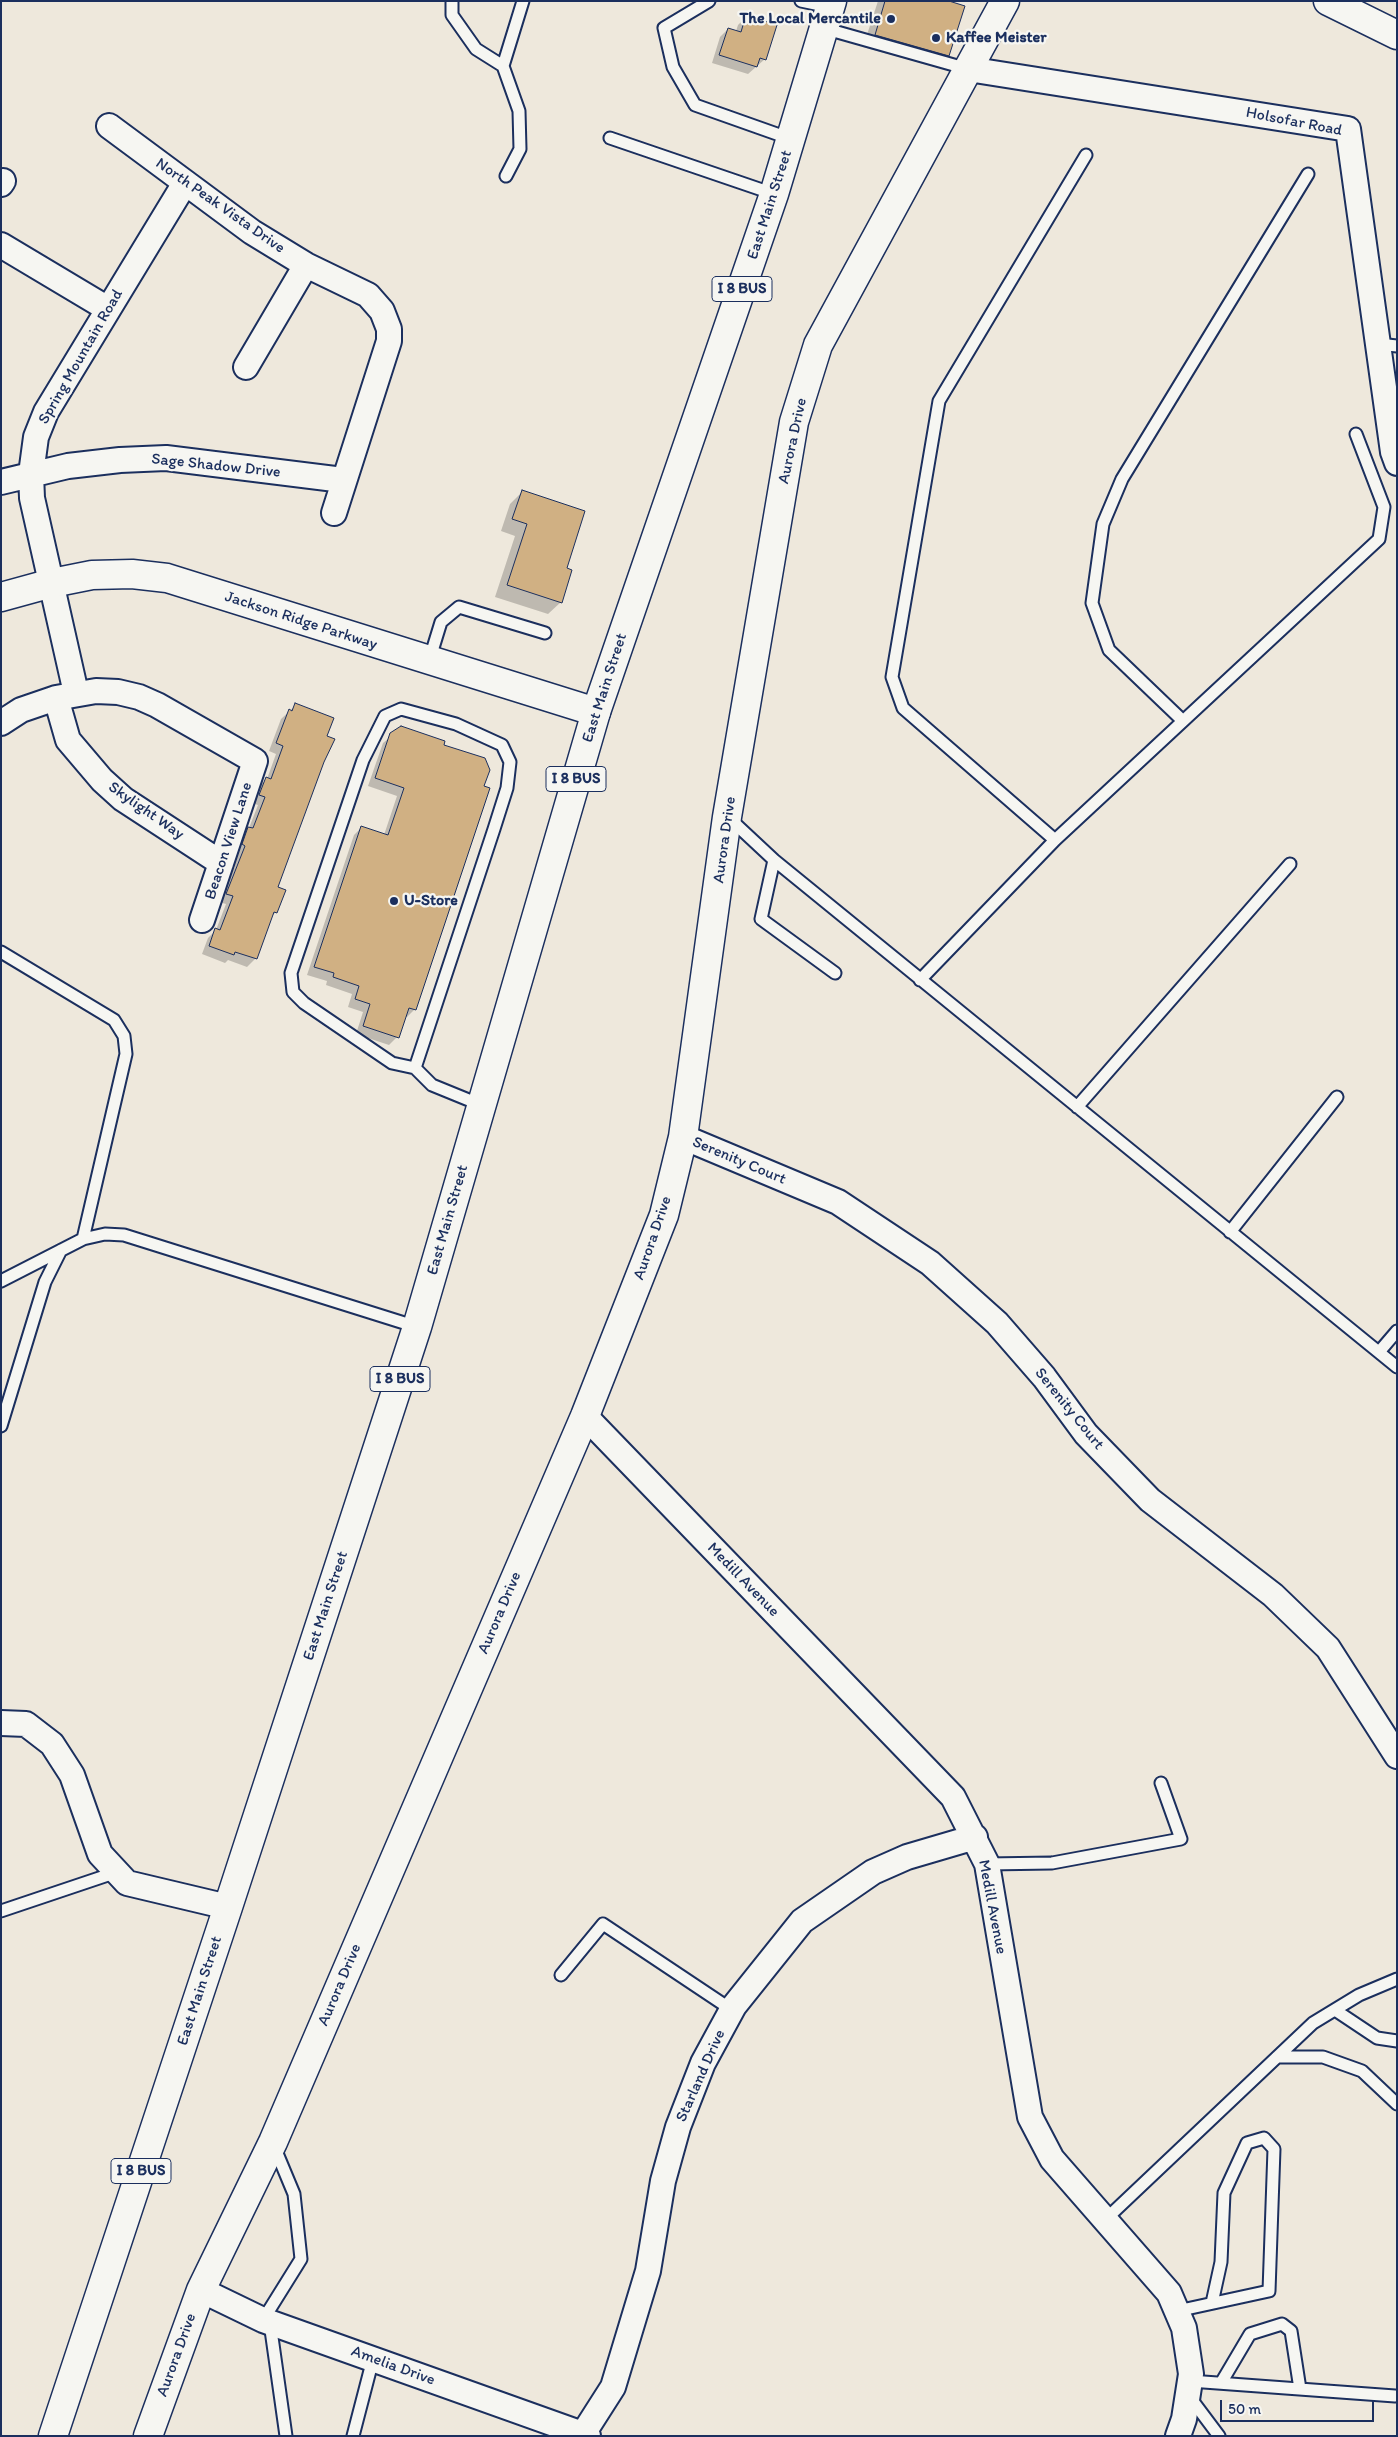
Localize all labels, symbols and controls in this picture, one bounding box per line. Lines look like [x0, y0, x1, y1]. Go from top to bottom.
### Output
place label: The Local Mercantile [739, 9, 881, 29]
marker: The Local Mercantile [885, 13, 897, 25]
place label: Kaffee Meister [946, 28, 1047, 48]
marker: Kaffee Meister [930, 32, 942, 44]
street label: Holsofar Road [1244, 103, 1344, 141]
street label: East Main Street [743, 148, 797, 262]
street label: North Peak Vista Drive [152, 154, 288, 258]
road number: I 8 BUS [712, 276, 772, 302]
street label: Spring Mountain Road [35, 286, 127, 428]
street label: Aurora Drive [775, 396, 811, 486]
street label: Sage Shadow Drive [150, 450, 282, 482]
street label: Jackson Ridge Parkway [222, 587, 380, 655]
street label: East Main Street [578, 631, 632, 745]
road number: I 8 BUS [546, 766, 606, 792]
street label: Skylight Way [104, 778, 188, 844]
street label: Beacon View Lane [201, 780, 257, 902]
street label: Aurora Drive [709, 795, 741, 885]
place label: U-Store [404, 891, 458, 911]
marker: U-Store [388, 895, 400, 907]
street label: Serenity Court [689, 1133, 789, 1189]
street label: East Main Street [423, 1163, 473, 1277]
street label: Aurora Drive [630, 1194, 676, 1282]
street label: Serenity Court [1030, 1364, 1108, 1454]
road number: I 8 BUS [370, 1366, 430, 1392]
street label: Medill Avenue [703, 1539, 783, 1621]
street label: East Main Street [299, 1549, 353, 1663]
street label: Aurora Drive [474, 1569, 526, 1657]
street label: Medill Avenue [973, 1858, 1011, 1956]
street label: East Main Street [173, 1934, 227, 2048]
street label: Aurora Drive [314, 1941, 366, 2029]
street label: Starland Drive [672, 2027, 730, 2125]
road number: I 8 BUS [111, 2158, 171, 2184]
street label: Aurora Drive [153, 2311, 201, 2399]
street label: Amelia Drive [348, 2342, 438, 2390]
scale bar [1223, 2390, 1377, 2422]
text: 50 m [1228, 2400, 1261, 2418]

